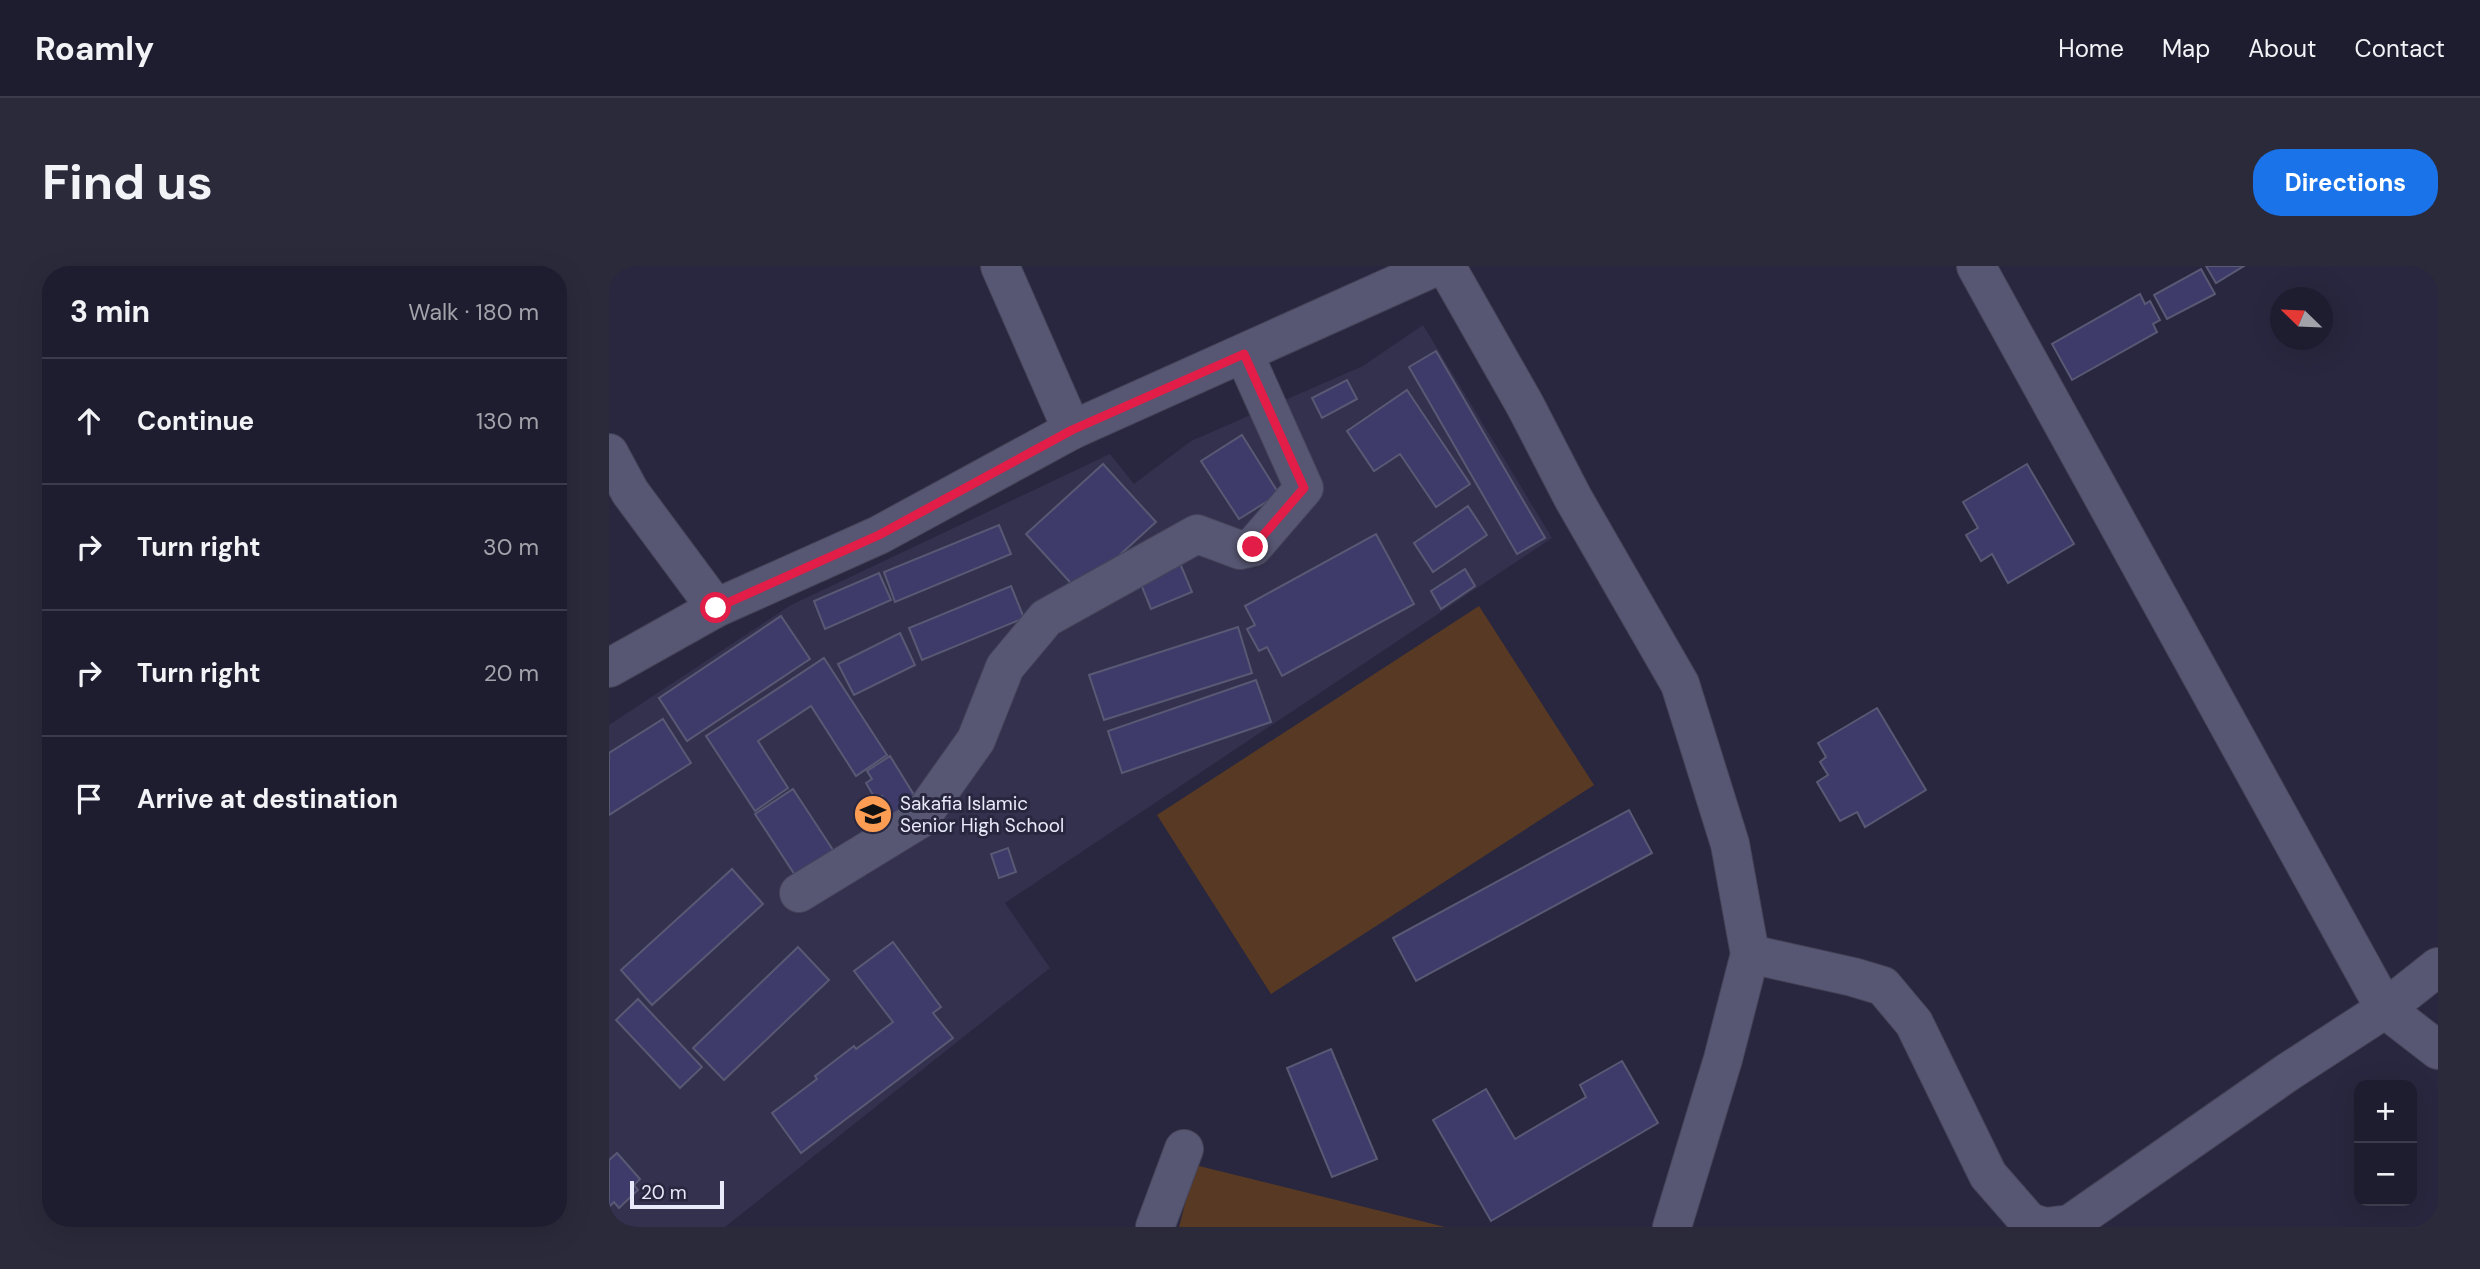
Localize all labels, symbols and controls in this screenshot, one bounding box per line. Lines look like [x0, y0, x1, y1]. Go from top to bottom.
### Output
text: Roamly [35, 27, 154, 70]
text: Home [2058, 33, 2124, 64]
text: Map [2162, 33, 2210, 64]
text: About [2248, 33, 2317, 64]
text: Contact [2355, 33, 2445, 64]
button: Directions [2253, 149, 2438, 216]
text: Find us [42, 150, 213, 214]
north arrow [2270, 287, 2333, 350]
text: 3 min [70, 292, 150, 331]
text: Walk · 180 m [408, 297, 539, 327]
icon: ahead [70, 402, 108, 440]
text: Continue [137, 404, 254, 438]
text: 130 m [476, 406, 539, 436]
icon: right [70, 528, 108, 566]
text: Turn right [137, 530, 261, 564]
route end [1237, 531, 1268, 562]
text: 30 m [483, 532, 539, 562]
route start [700, 592, 731, 623]
icon: right [70, 654, 108, 692]
text: Turn right [137, 656, 261, 690]
text: 20 m [484, 658, 539, 688]
icon: arrive [70, 780, 108, 818]
text: Arrive at destination [137, 782, 398, 816]
place label: Sakafia Islamic Senior High School [900, 791, 1064, 838]
school or university icon: Sakafia Islamic Senior High School [852, 793, 894, 835]
map controls [2354, 1080, 2417, 1206]
button: + [2354, 1080, 2417, 1143]
button: − [2354, 1143, 2417, 1206]
scale bar [630, 1178, 725, 1210]
text: 20 m [641, 1180, 687, 1205]

